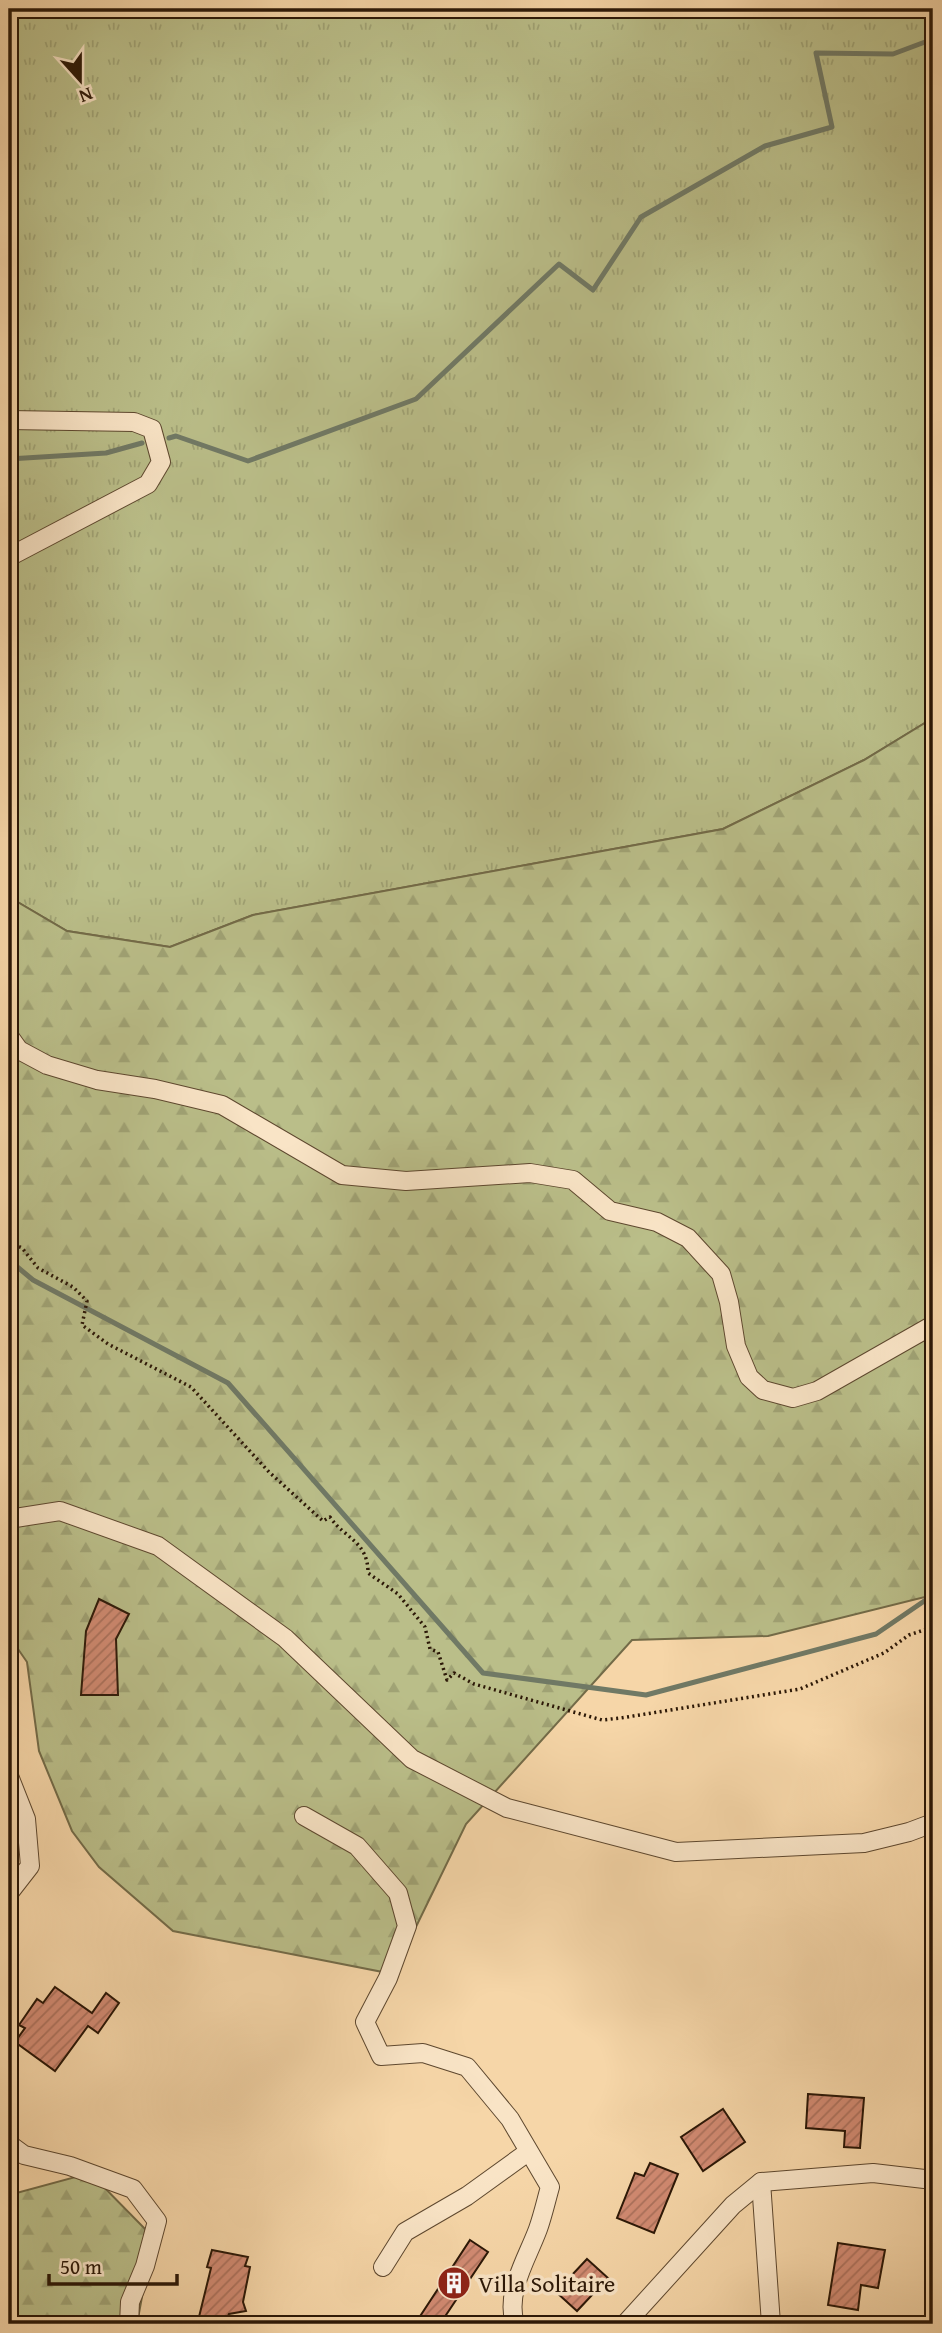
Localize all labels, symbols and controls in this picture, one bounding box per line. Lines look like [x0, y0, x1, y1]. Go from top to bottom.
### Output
north arrow [46, 46, 116, 116]
text: N [75, 81, 97, 111]
scale bar [49, 2242, 177, 2286]
text: 50 m [60, 2251, 102, 2282]
building icon: Villa Solitaire [435, 2264, 473, 2302]
place label: Villa Solitaire [478, 2266, 615, 2301]

